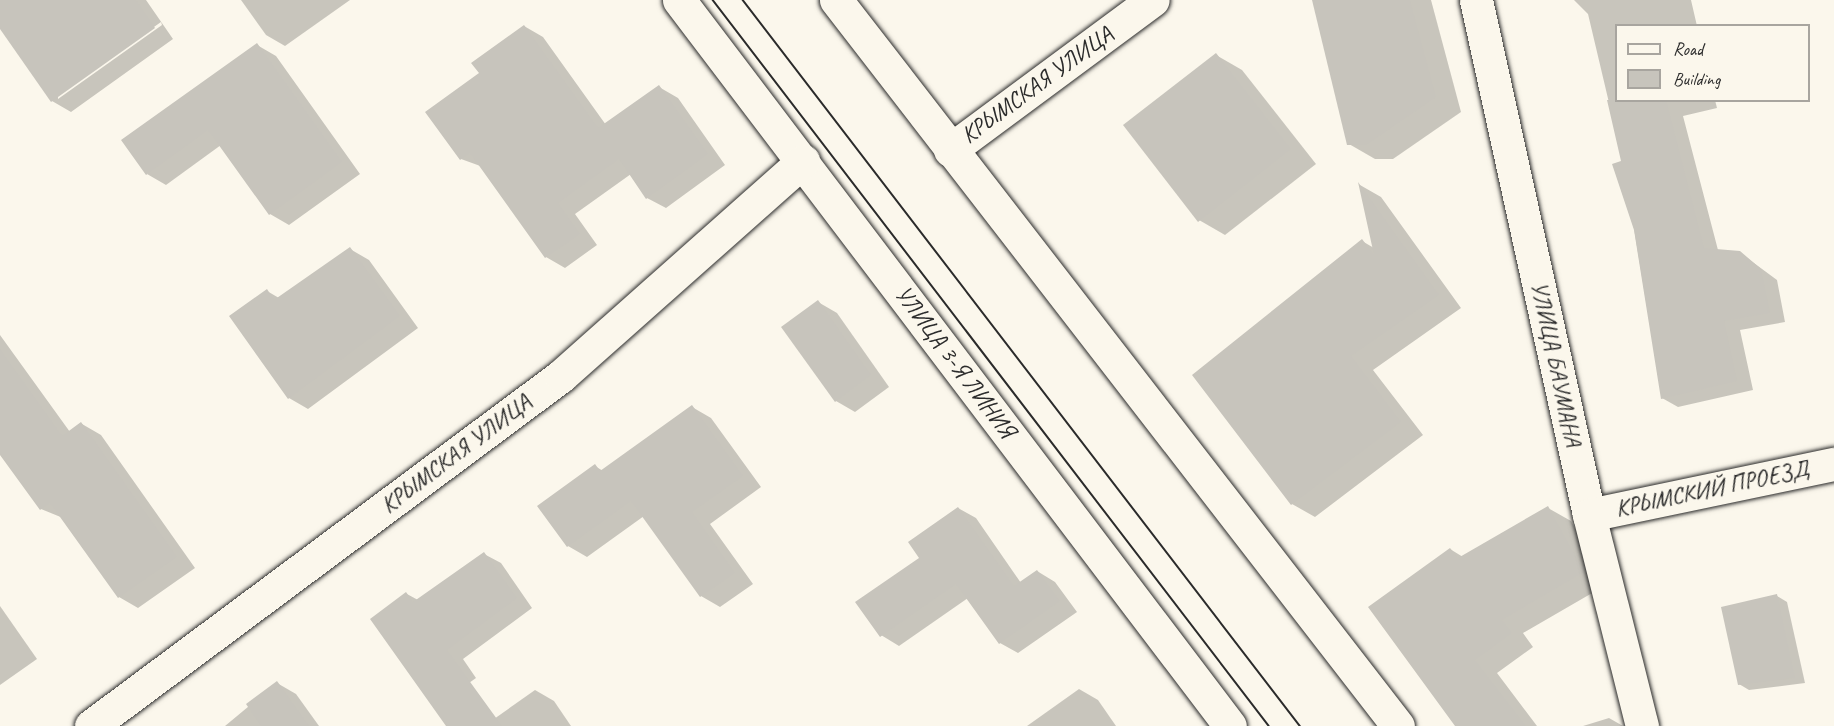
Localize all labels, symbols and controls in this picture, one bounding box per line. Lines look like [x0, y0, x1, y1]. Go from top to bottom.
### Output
street label: КРЫМСКАЯ УЛИЦА [956, 21, 1118, 149]
legend [1615, 24, 1810, 102]
text: Road [1673, 38, 1703, 60]
text: Building [1673, 68, 1720, 90]
street label: УЛИЦА БАУМАНА [1525, 279, 1587, 449]
street label: УЛИЦА 3-Я ЛИНИЯ [888, 280, 1022, 444]
street label: КРЫМСКАЯ УЛИЦА [376, 389, 536, 519]
street label: КРЫМСКИЙ ПРОЕЗД [1613, 454, 1811, 524]

